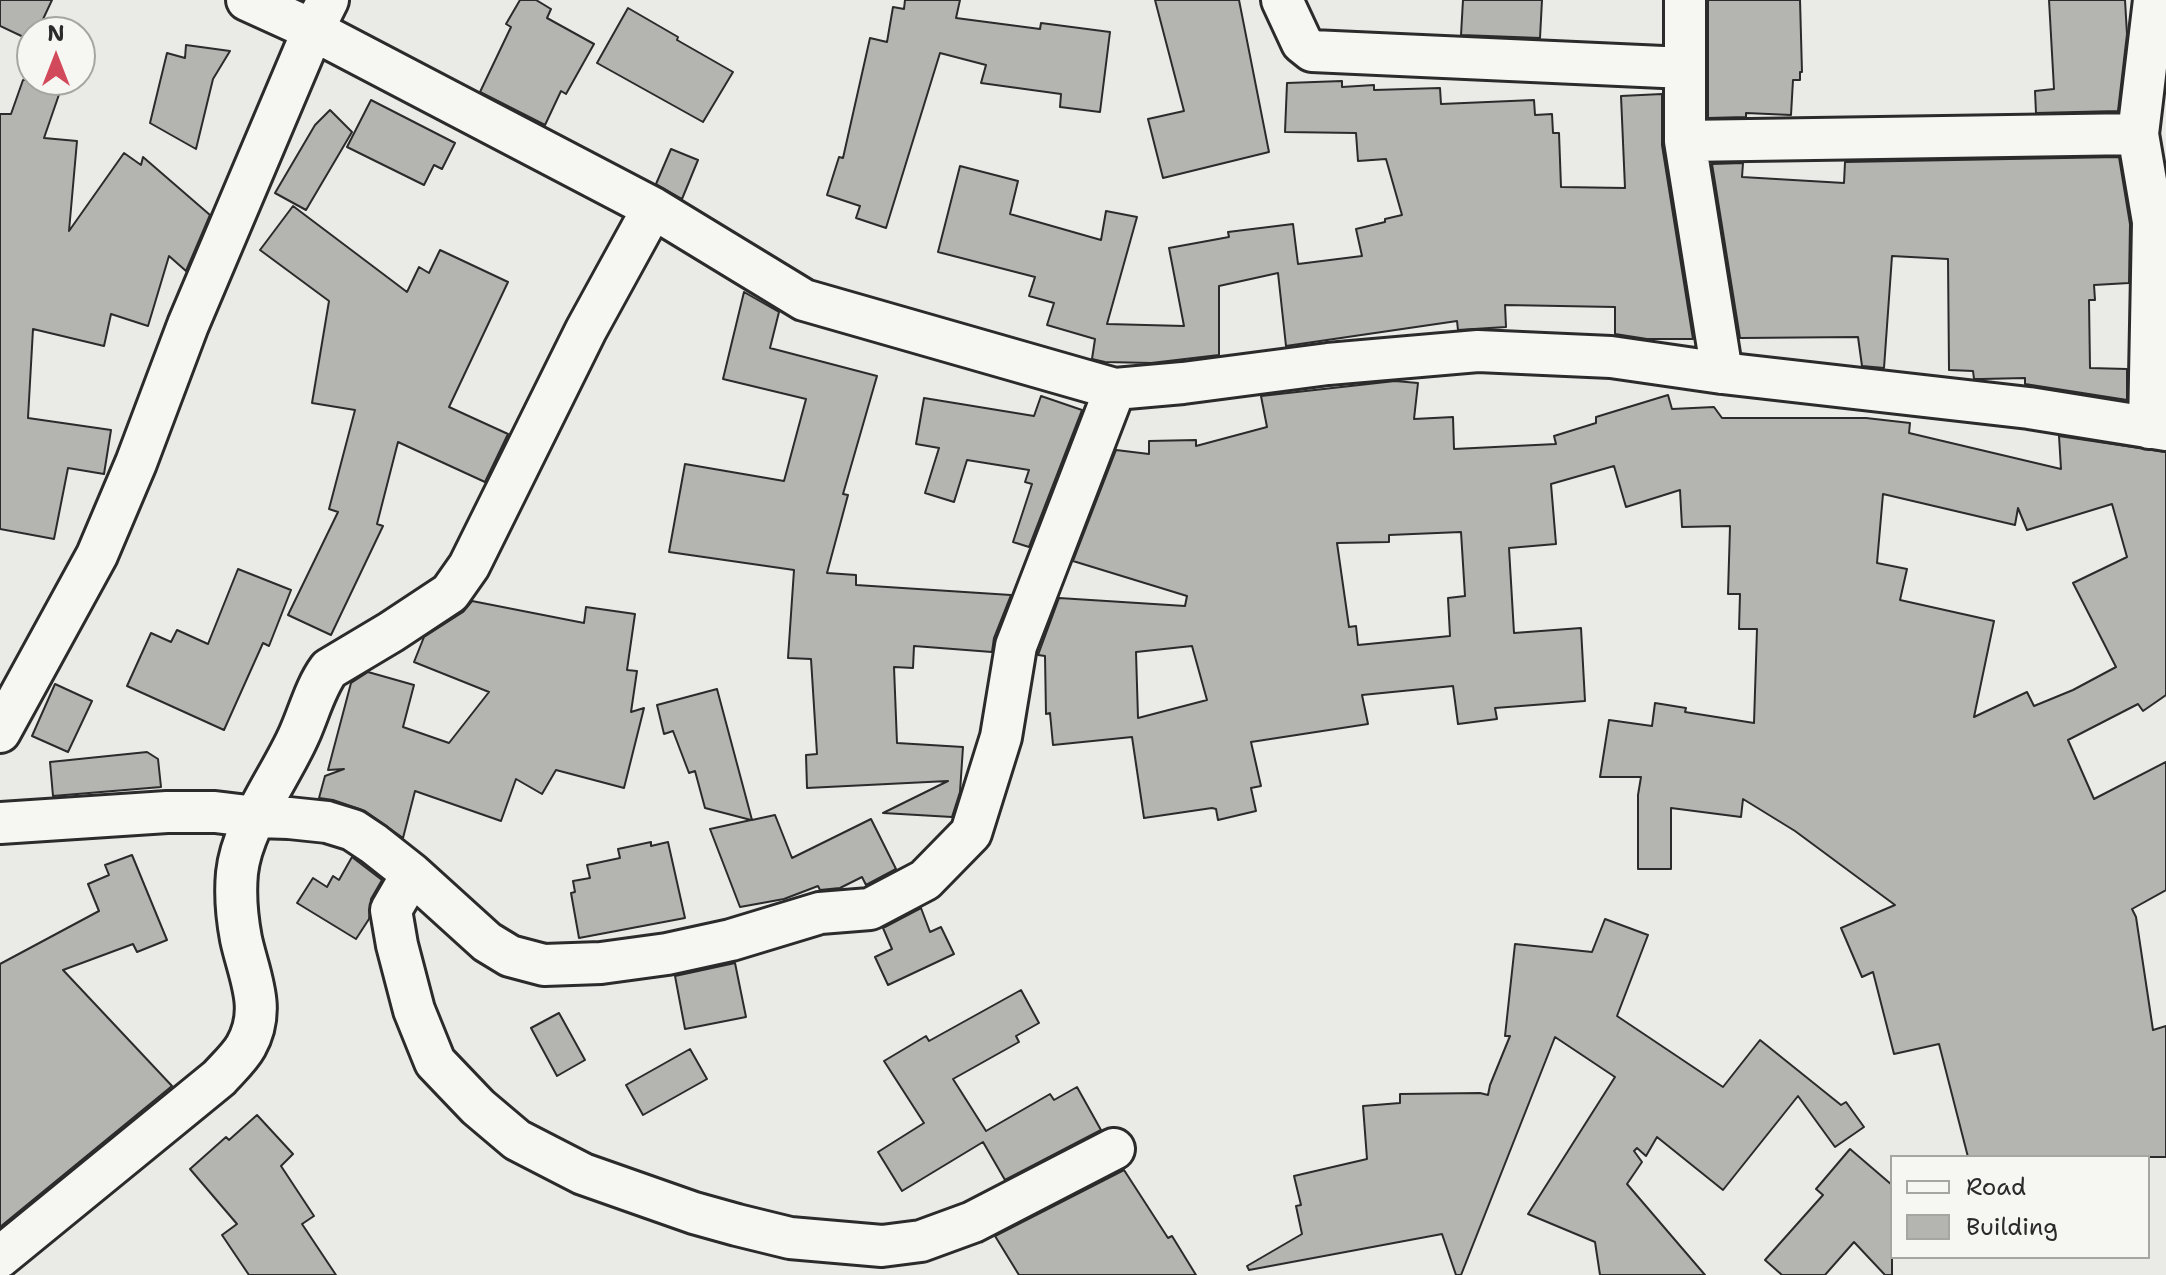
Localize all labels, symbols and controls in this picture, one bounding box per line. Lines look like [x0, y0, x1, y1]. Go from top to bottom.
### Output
north arrow [16, 16, 96, 96]
text: N [47, 19, 65, 48]
legend [1890, 1155, 2150, 1259]
text: Road [1966, 1171, 2026, 1203]
text: Building [1966, 1211, 2058, 1243]

